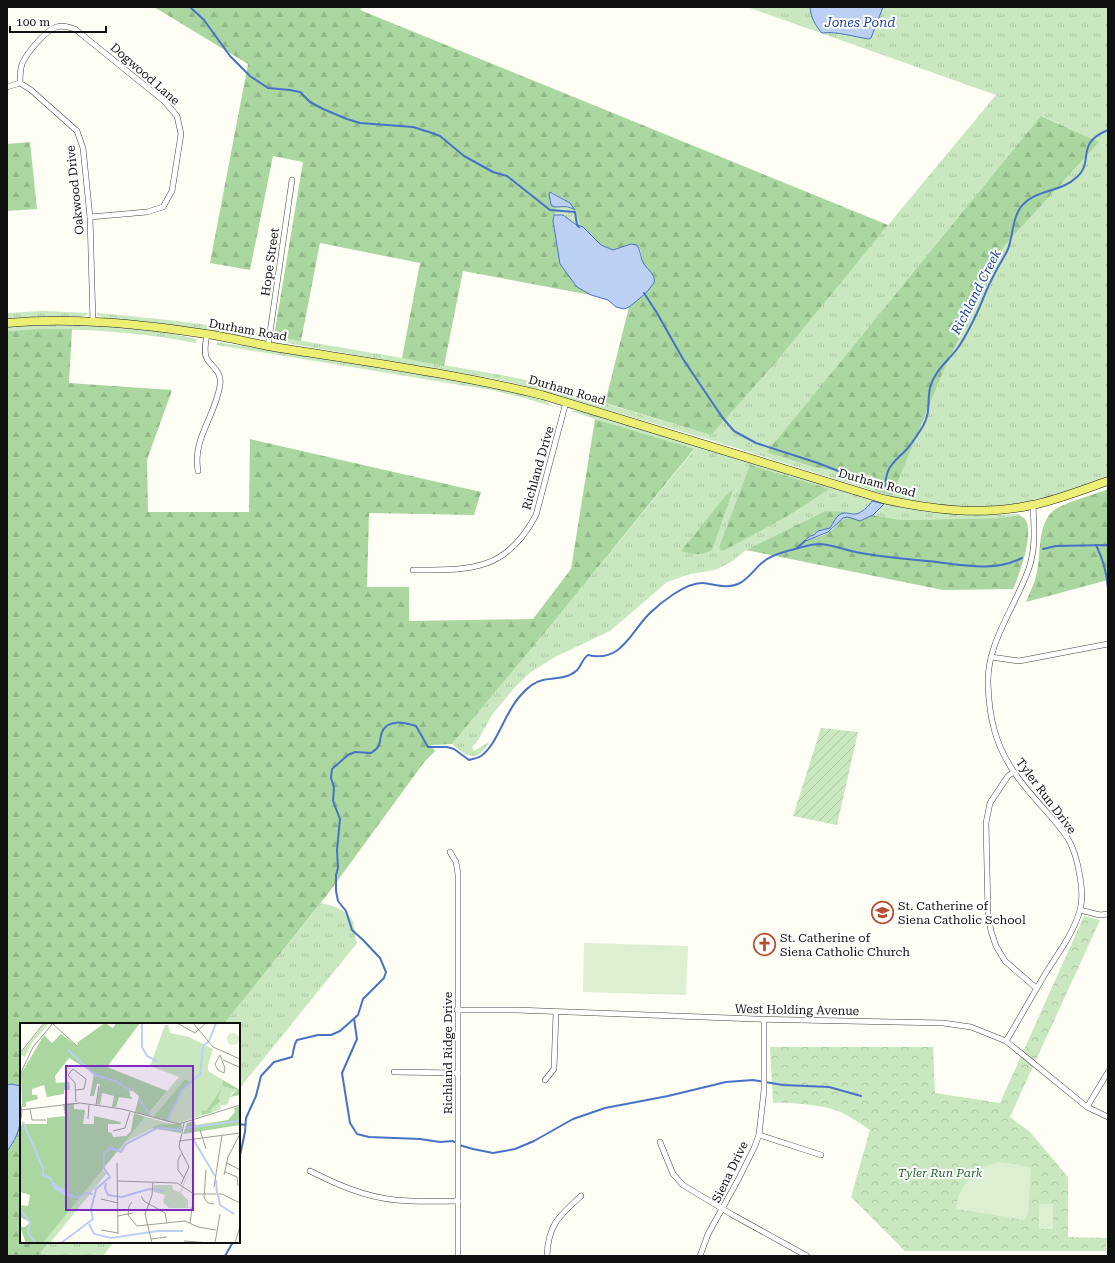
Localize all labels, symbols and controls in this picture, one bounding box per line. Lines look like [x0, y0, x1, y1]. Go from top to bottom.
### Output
scale bar [10, 8, 106, 34]
text: 100 m [16, 15, 50, 29]
water label: Jones Pond [824, 15, 895, 30]
street label: Dogwood Lane [108, 40, 183, 108]
street label: Oakwood Drive [63, 144, 87, 235]
street label: Hope Street [258, 226, 282, 297]
water label: Richland Creek [948, 246, 1004, 338]
street label: Durham Road [208, 316, 289, 344]
street label: Durham Road [527, 372, 607, 408]
street label: Richland Drive [519, 424, 557, 511]
street label: Durham Road [837, 466, 917, 500]
street label: Tyler Run Drive [1013, 755, 1079, 837]
place label: St. Catherine of Siena Catholic School [898, 899, 1026, 927]
school or university icon: St. Catherine of Siena Catholic School [869, 900, 895, 926]
place label: St. Catherine of Siena Catholic Church [780, 931, 910, 959]
church icon: St. Catherine of Siena Catholic Church [752, 932, 778, 958]
street label: Richland Ridge Drive [441, 991, 455, 1114]
street label: West Holding Avenue [735, 1002, 860, 1018]
inset map [20, 1023, 240, 1243]
street label: Siena Drive [709, 1139, 751, 1205]
park label: Tyler Run Park [898, 1166, 983, 1180]

